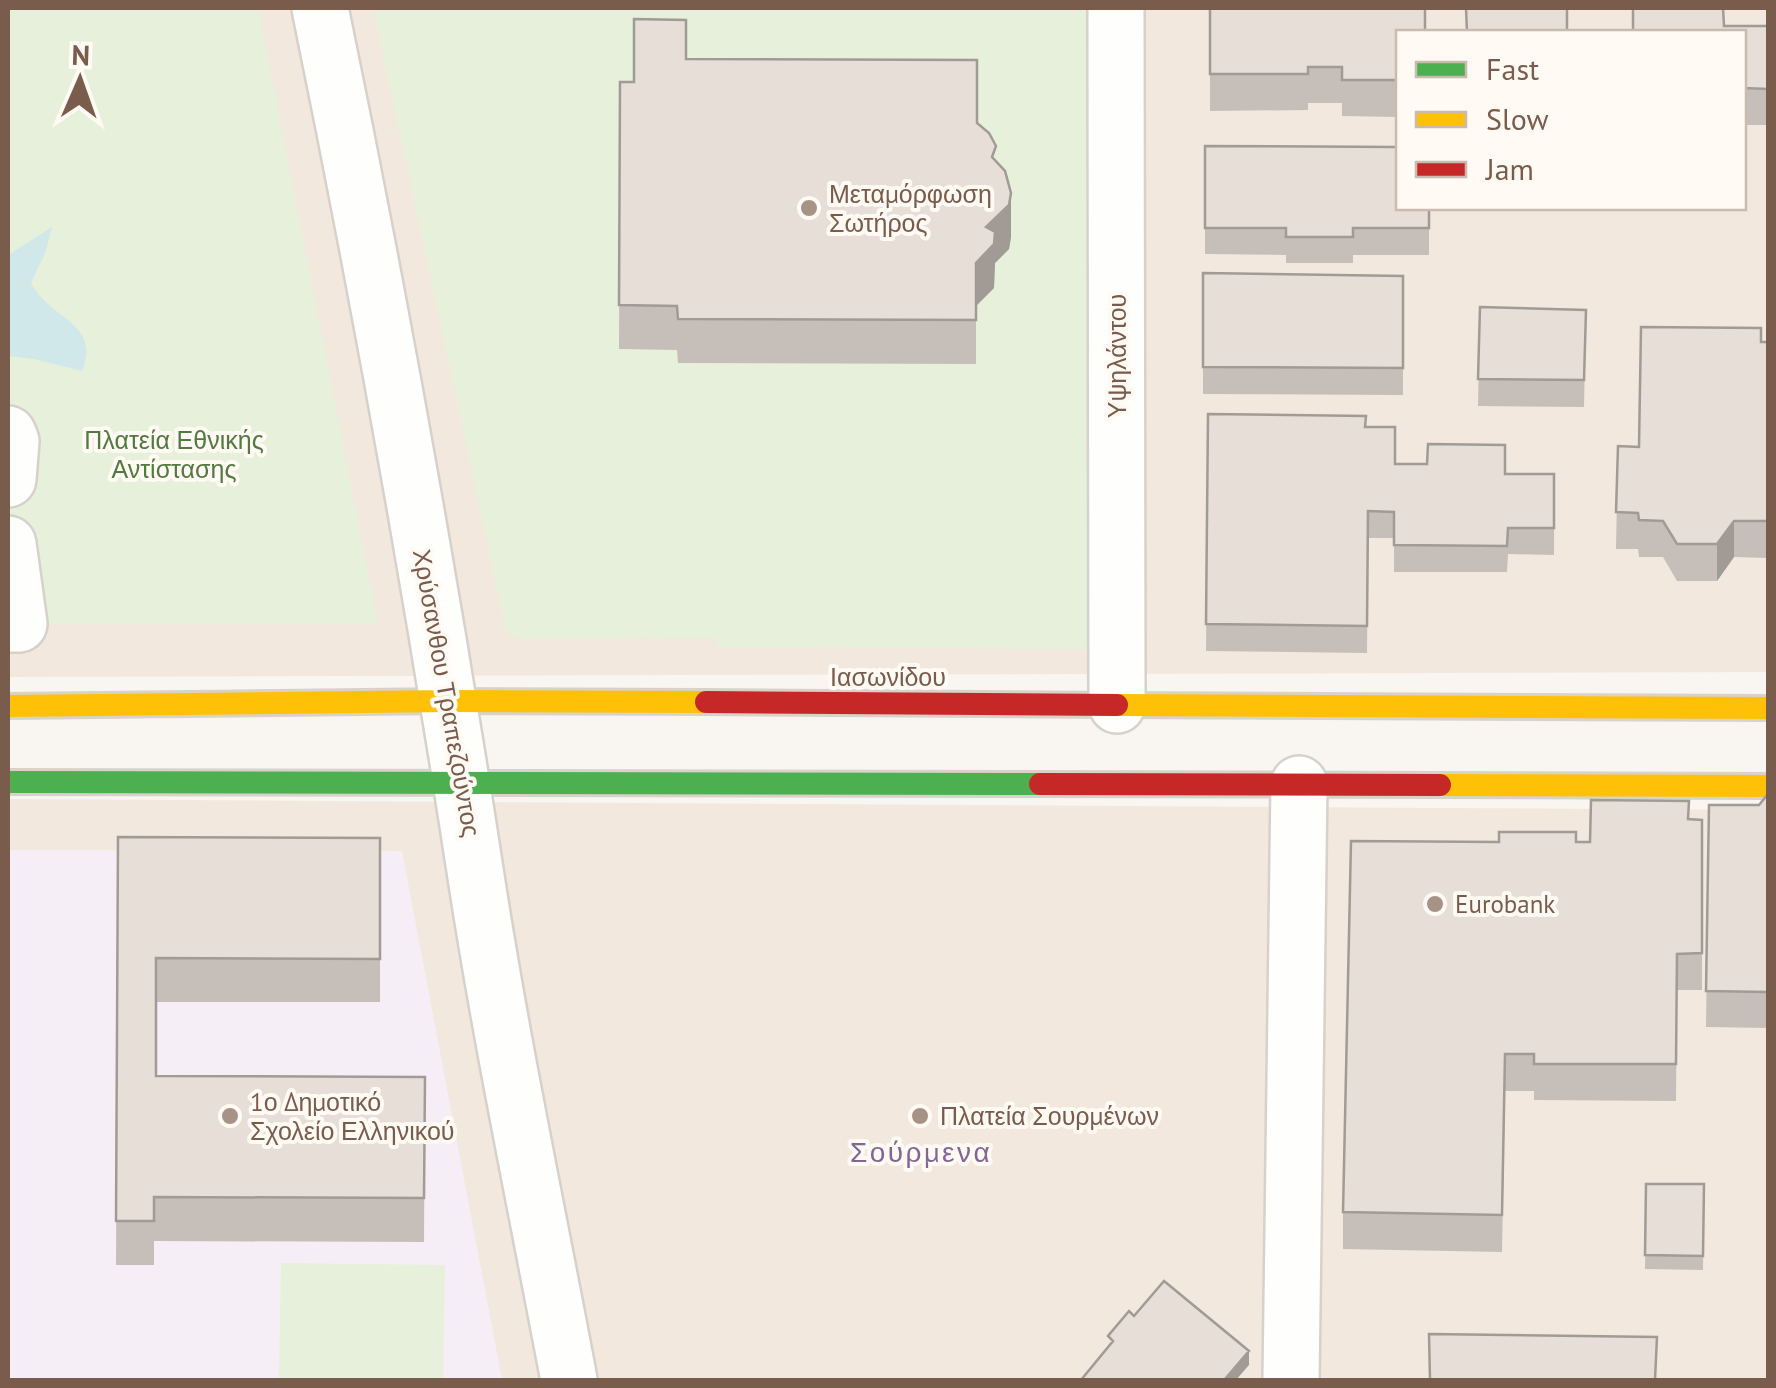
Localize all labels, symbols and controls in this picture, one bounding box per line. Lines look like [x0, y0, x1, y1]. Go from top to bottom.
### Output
north arrow [30, 30, 130, 130]
legend [1396, 30, 1746, 210]
text: N [71, 36, 91, 73]
text: Fast [1486, 49, 1539, 88]
text: Slow [1486, 99, 1549, 138]
text: Jam [1484, 149, 1534, 188]
place label: Μεταμόρφωση Σωτήρος [829, 178, 992, 239]
marker: Μεταμόρφωση Σωτήρος [798, 197, 820, 219]
street label: Υψηλάντου [1101, 294, 1133, 418]
park label: Πλατεία Εθνικής Αντίστασης [84, 424, 264, 485]
street label: Χρύσανθου Τραπεζούντος [406, 547, 488, 839]
street label: Ιασωνίδου [830, 661, 946, 693]
place label: Eurobank [1455, 888, 1555, 920]
marker: Eurobank [1424, 893, 1446, 915]
place label: 1ο Δημοτικό Σχολείο Ελληνικού [250, 1086, 455, 1147]
place label: Πλατεία Σουρμένων [940, 1100, 1159, 1132]
marker: 1ο Δημοτικό Σχολείο Ελληνικού [219, 1105, 241, 1127]
marker: Πλατεία Σουρμένων [909, 1105, 931, 1127]
district label: Σούρμενα [850, 1133, 992, 1170]

